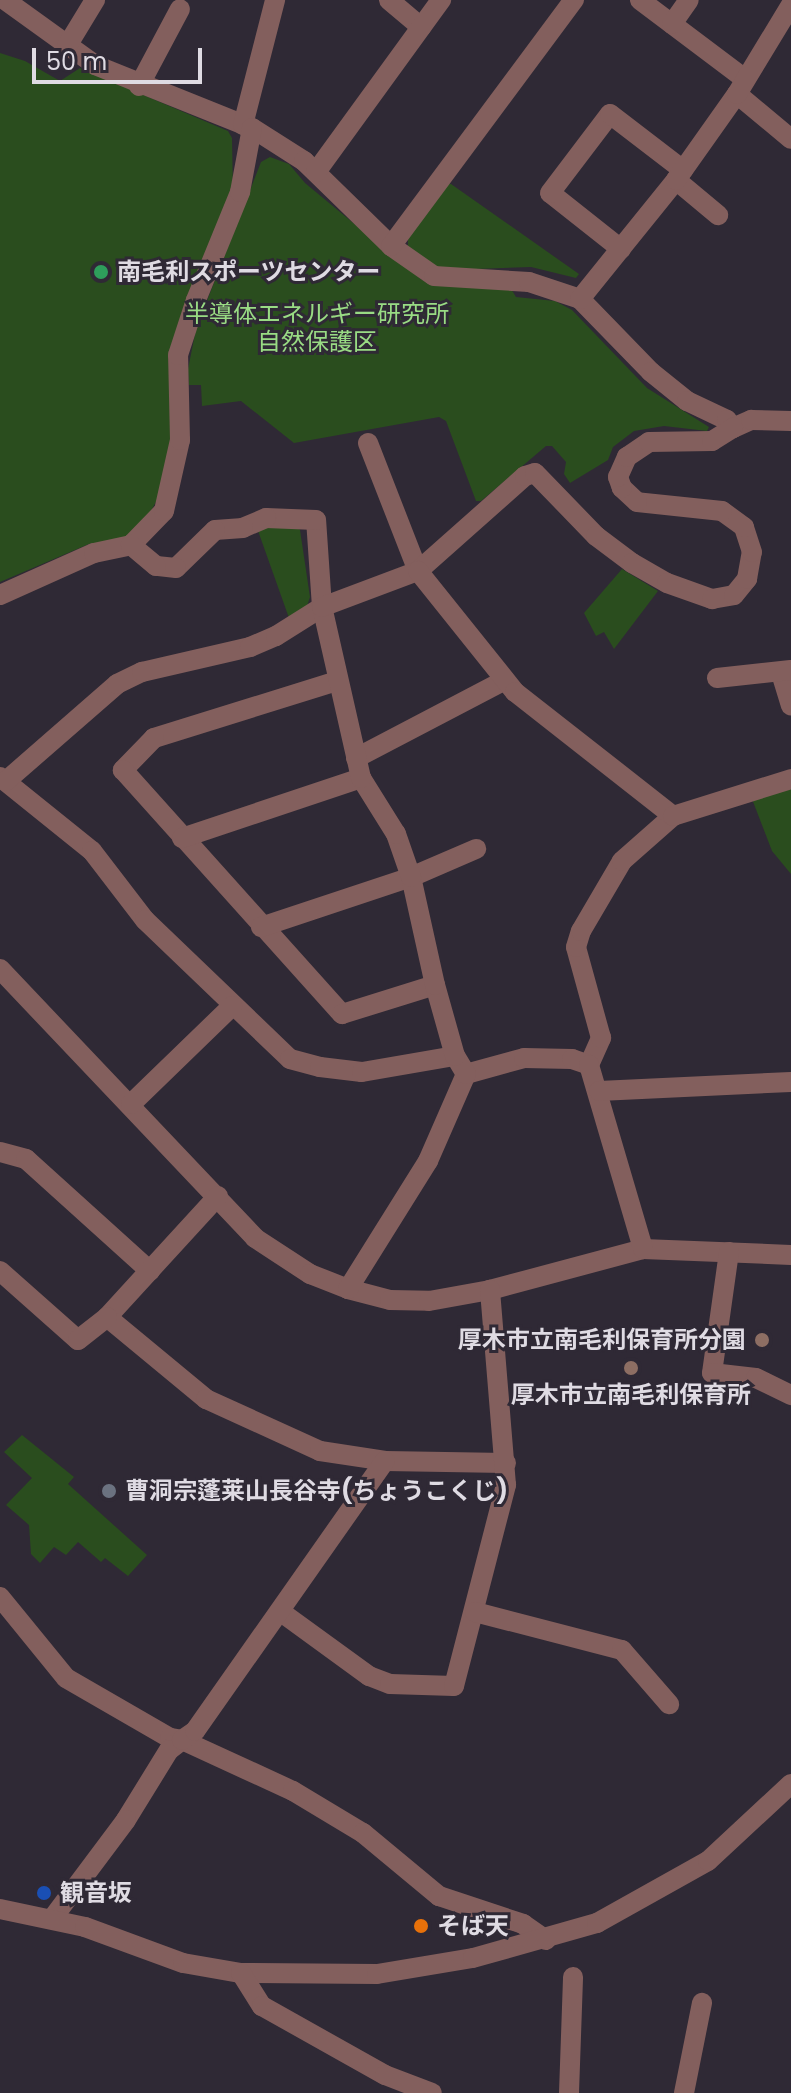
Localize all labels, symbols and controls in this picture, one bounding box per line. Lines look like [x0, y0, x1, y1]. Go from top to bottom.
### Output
scale bar [36, 32, 206, 82]
text: 50 m [46, 45, 107, 78]
place label: 南毛利スポーツセンター [117, 258, 381, 286]
marker: 南毛利スポーツセンター [92, 263, 110, 281]
park label: 半導体エネルギー研究所 自然保護区 [185, 300, 449, 356]
place label: 厚木市立南毛利保育所分園 [458, 1326, 746, 1354]
marker: 厚木市立南毛利保育所分園 [753, 1331, 771, 1349]
marker: 厚木市立南毛利保育所 [622, 1359, 640, 1377]
place label: 厚木市立南毛利保育所 [511, 1381, 751, 1409]
place label: 曹洞宗蓬莱山長谷寺(ちょうこくじ) [125, 1477, 508, 1505]
marker: 曹洞宗蓬莱山長谷寺(ちょうこくじ) [100, 1482, 118, 1500]
place label: 観音坂 [60, 1879, 132, 1907]
marker: 観音坂 [35, 1884, 53, 1902]
place label: そば天 [437, 1912, 509, 1940]
marker: そば天 [412, 1917, 430, 1935]

